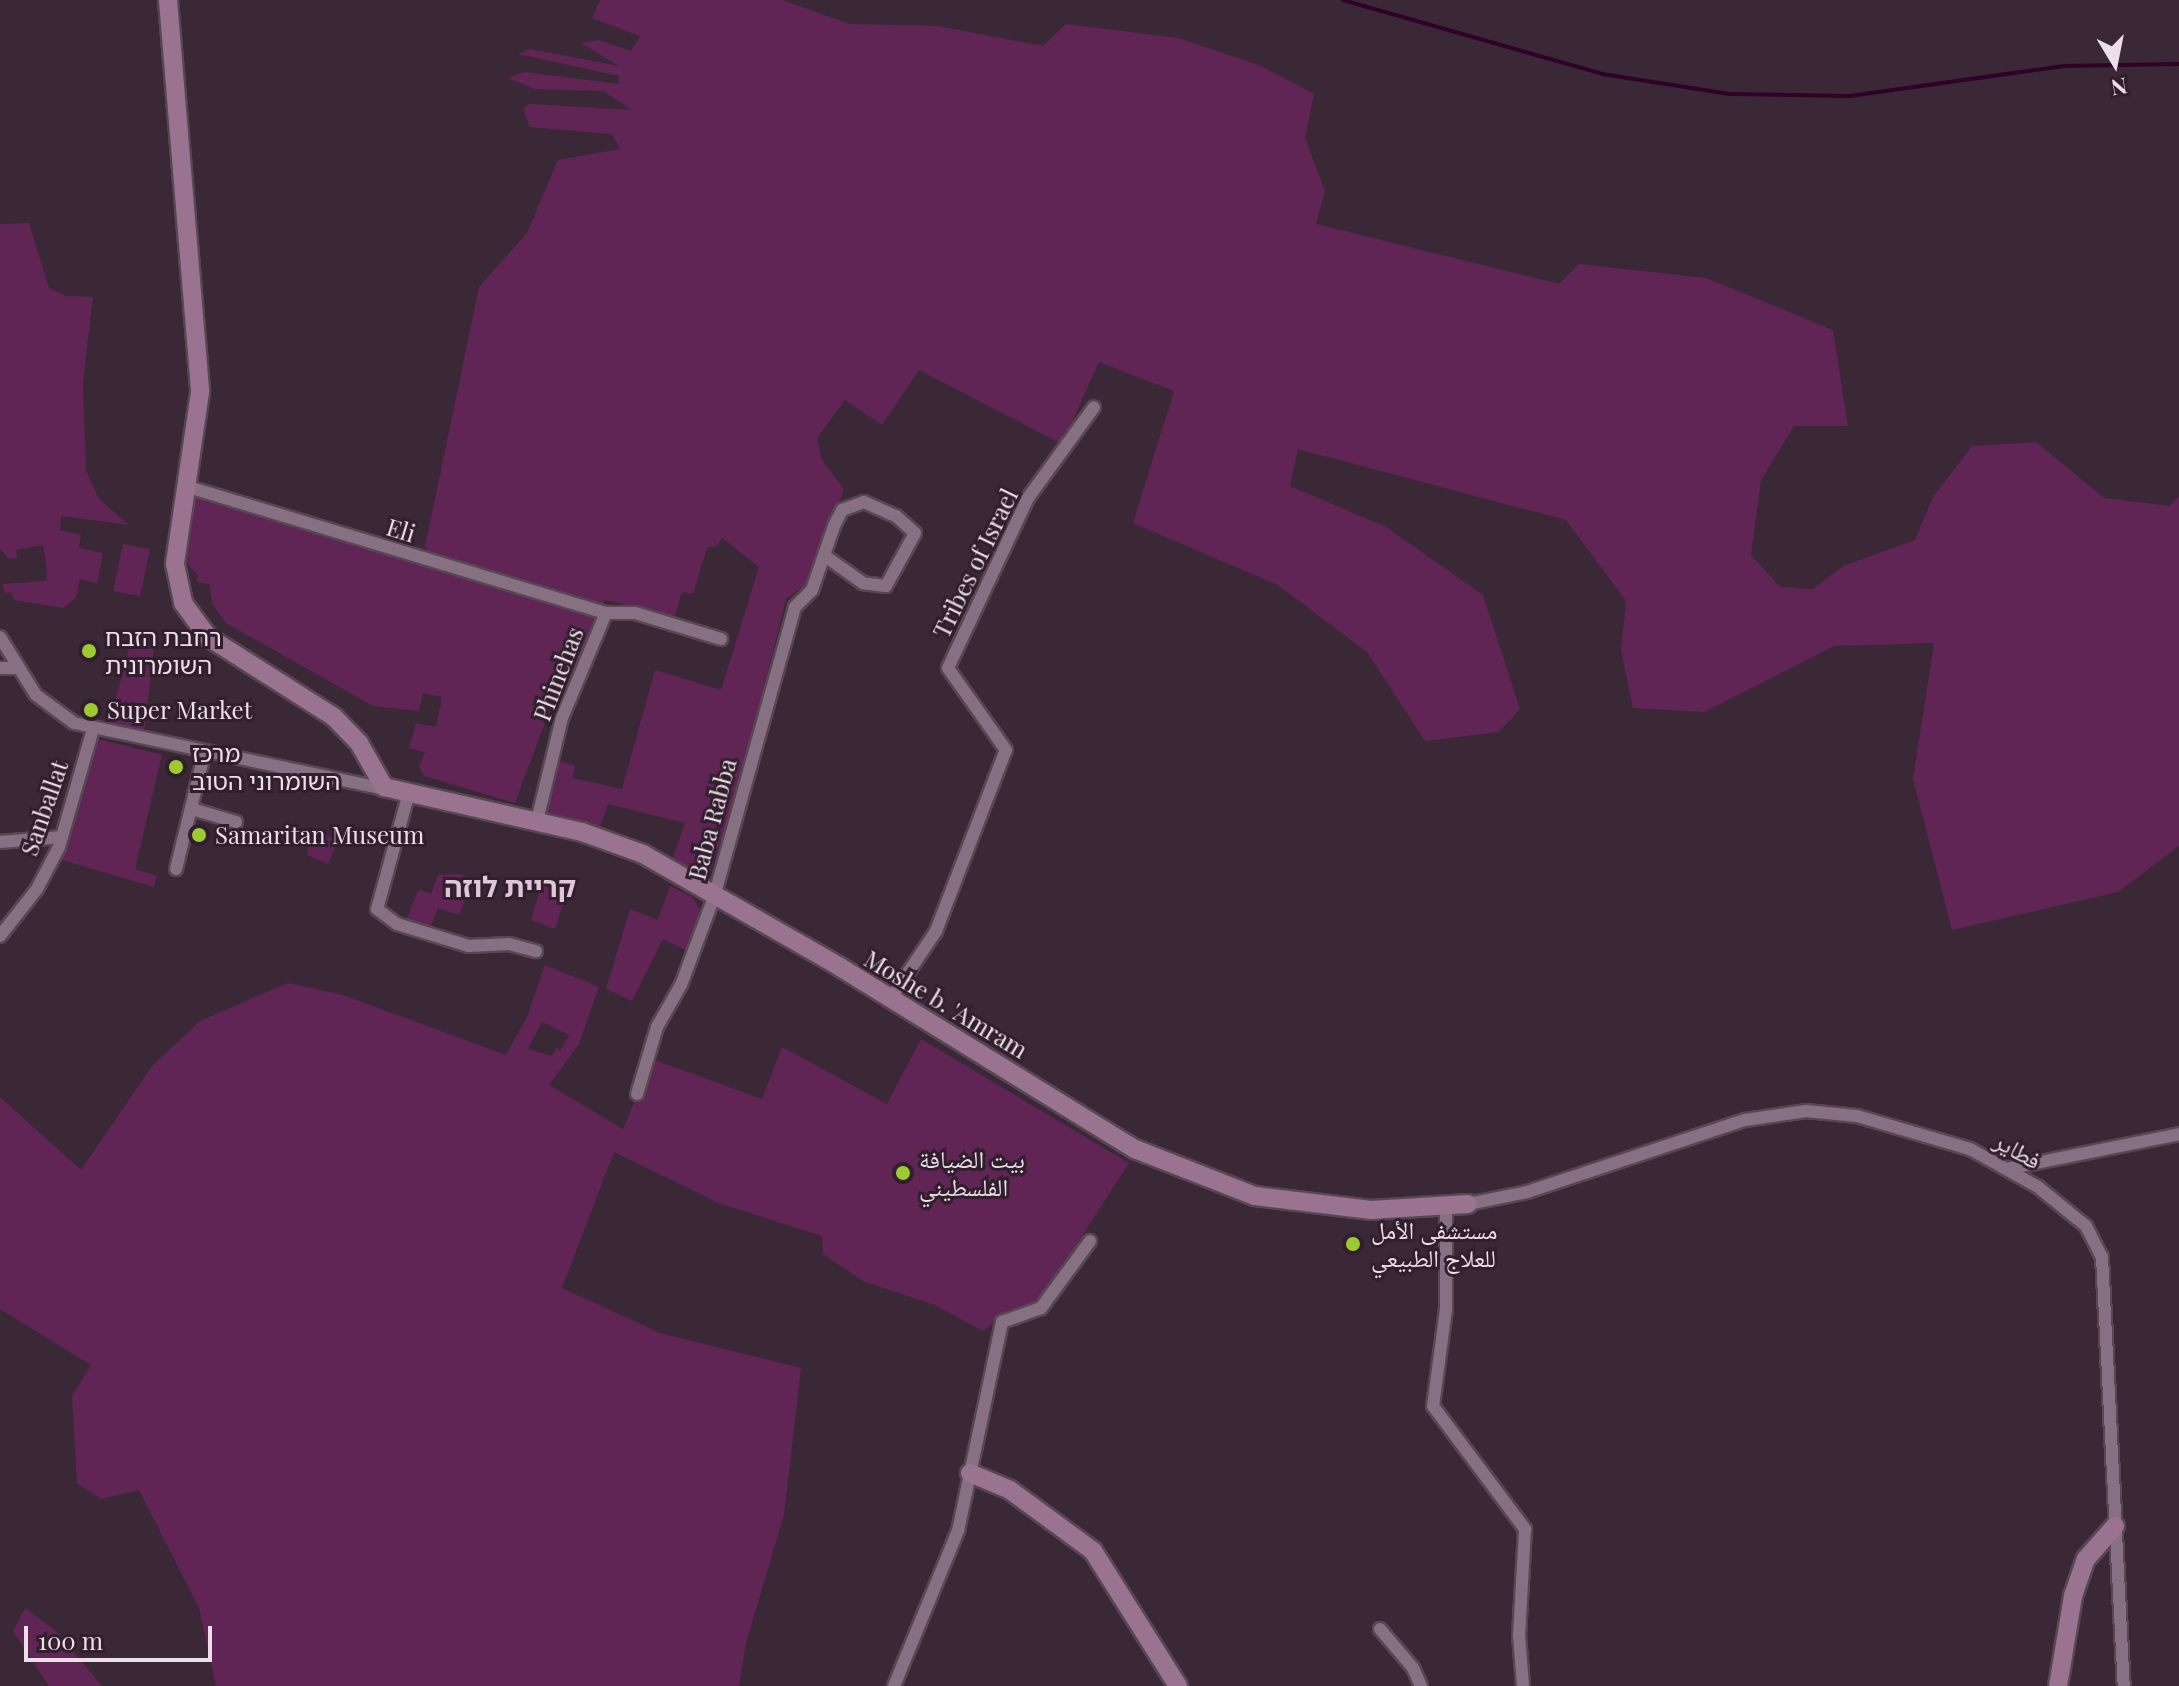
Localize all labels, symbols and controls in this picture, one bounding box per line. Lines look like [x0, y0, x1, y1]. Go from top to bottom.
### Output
north arrow [2075, 24, 2155, 104]
text: N [2109, 71, 2130, 104]
street label: Tribes of Israel [926, 484, 1024, 642]
street label: Eli [383, 512, 419, 548]
place label: רחבת הזבח השומרונית [105, 623, 222, 679]
street label: Phinehas [527, 623, 589, 725]
marker: רחבת הזבח השומרונית [80, 642, 98, 660]
place label: Super Market [107, 696, 253, 724]
marker: Super Market [82, 701, 100, 719]
place label: מרכז השומרוני הטוב [192, 739, 340, 795]
street label: Baba Rabba [682, 755, 742, 883]
street label: Sanballat [14, 757, 74, 859]
marker: מרכז השומרוני הטוב [167, 758, 185, 776]
place label: Samaritan Museum [215, 821, 424, 849]
marker: Samaritan Museum [190, 826, 208, 844]
district label: קריית לוזה [444, 869, 576, 903]
street label: Moshe b. 'Amram [859, 944, 1033, 1064]
street label: فطاير [1990, 1125, 2046, 1175]
place label: بيت الضيافة الفلسطيني [919, 1145, 1025, 1201]
marker: بيت الضيافة الفلسطيني [894, 1164, 912, 1182]
place label: مستشفى الأمل للعلاج الطبيعي [1371, 1216, 1497, 1272]
marker: مستشفى الأمل للعلاج الطبيعي [1342, 1233, 1364, 1255]
scale bar [28, 1610, 216, 1660]
text: 100 m [38, 1624, 103, 1656]

